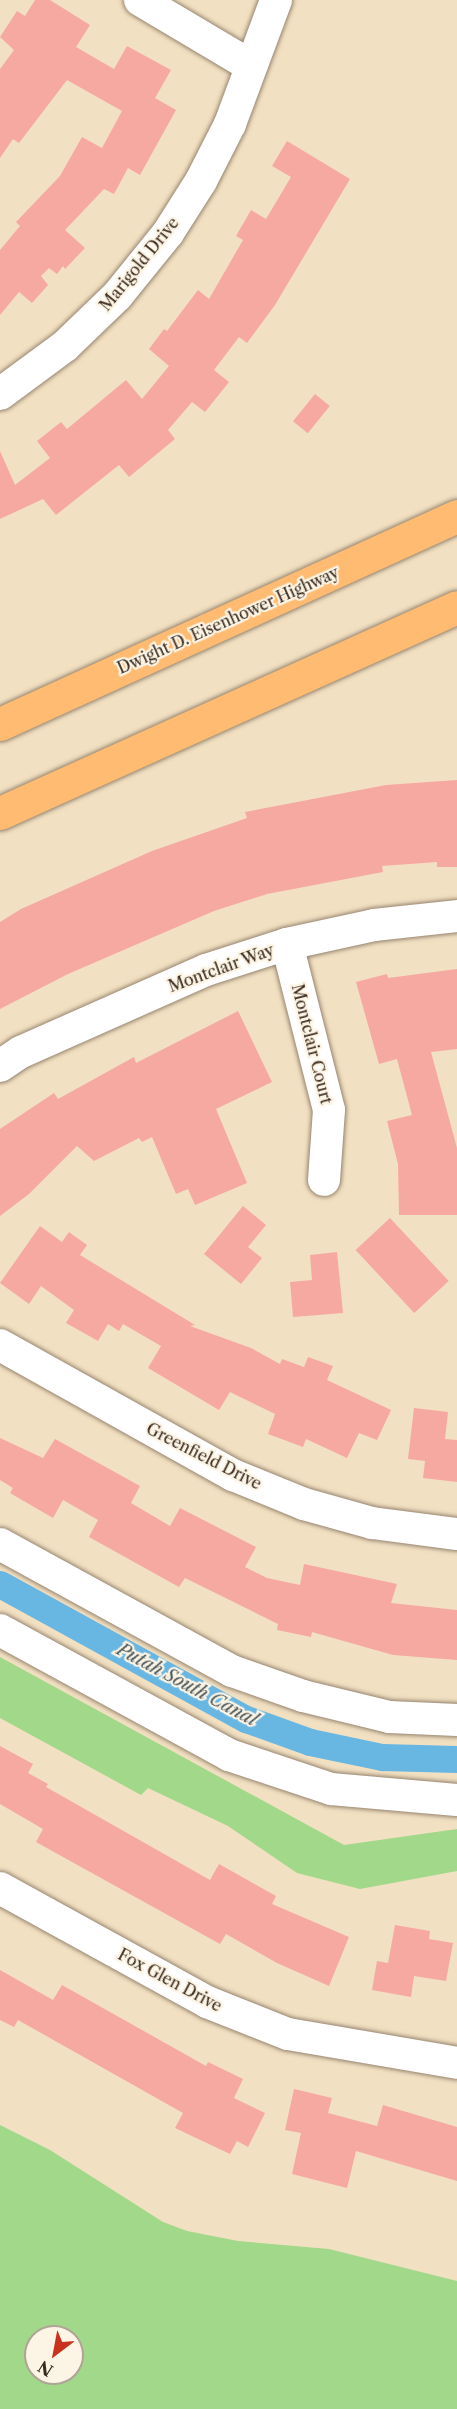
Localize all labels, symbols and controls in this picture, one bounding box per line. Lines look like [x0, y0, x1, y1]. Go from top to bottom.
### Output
street label: Marigold Drive [95, 213, 183, 315]
street label: Dwight D. Eisenhower Highway [114, 562, 342, 678]
street label: Montclair Way [165, 940, 277, 996]
street label: Montclair Court [288, 982, 336, 1106]
street label: Greenfield Drive [143, 1419, 265, 1493]
water label: Putah South Canal [113, 1639, 261, 1731]
street label: Fox Glen Drive [115, 1945, 225, 2015]
north arrow [24, 2325, 84, 2385]
text: N [34, 2356, 57, 2381]

